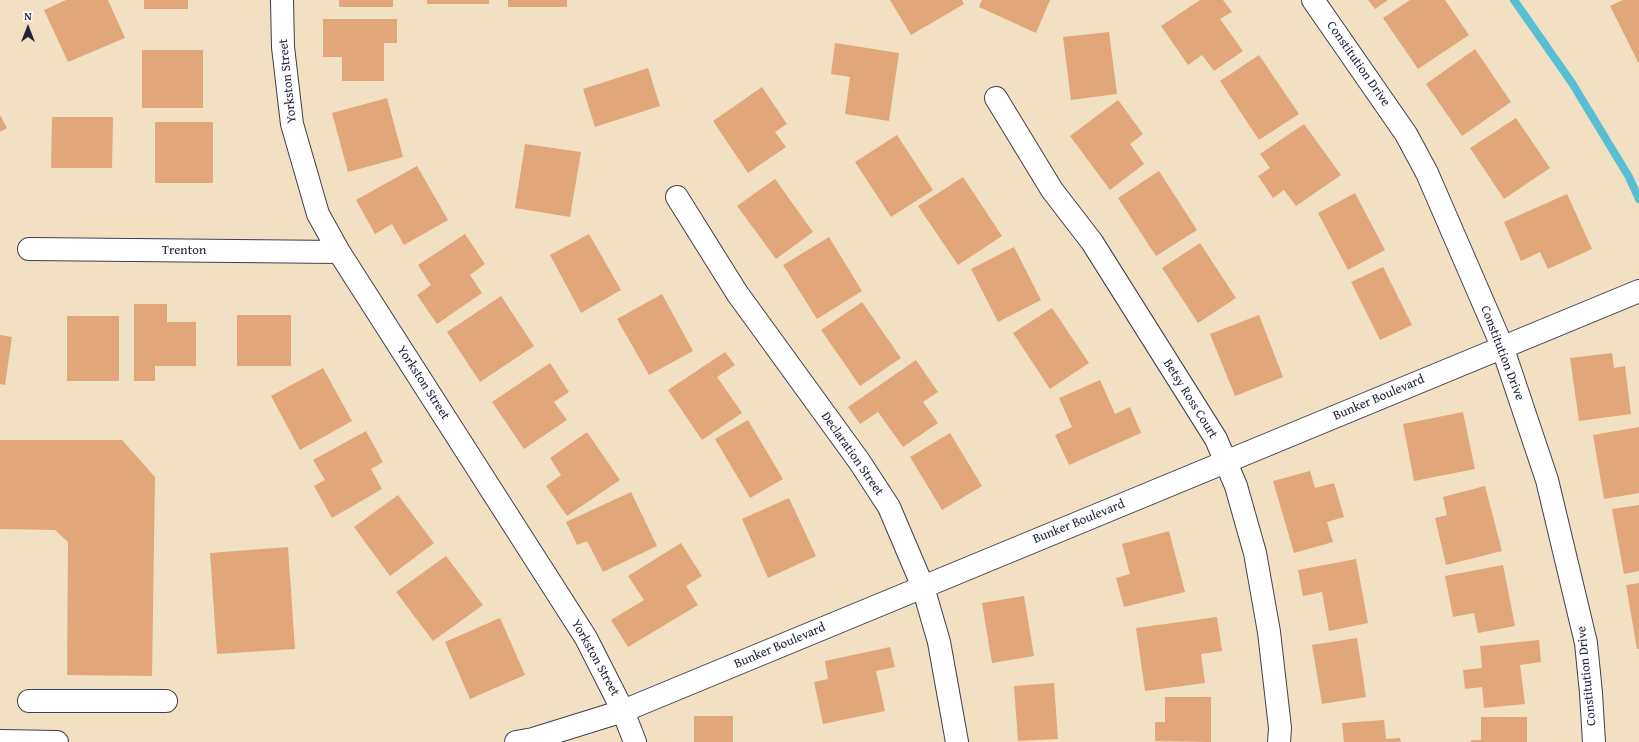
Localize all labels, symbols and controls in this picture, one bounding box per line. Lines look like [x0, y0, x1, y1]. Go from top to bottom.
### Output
north arrow [8, 8, 48, 48]
text: N [24, 8, 32, 24]
street label: Constitution Drive [1323, 18, 1393, 110]
street label: Yorkston Street [276, 38, 300, 124]
street label: Trenton [162, 243, 206, 259]
street label: Constitution Drive [1477, 303, 1527, 403]
street label: Yorkston Street [393, 343, 453, 423]
street label: Betsy Ross Court [1159, 356, 1221, 442]
street label: Bunker Boulevard [1331, 372, 1427, 424]
street label: Declaration Street [817, 409, 887, 499]
street label: Bunker Boulevard [1031, 496, 1127, 548]
street label: Yorkston Street [568, 617, 622, 699]
street label: Bunker Boulevard [732, 620, 828, 672]
street label: Constitution Drive [1574, 625, 1600, 727]

